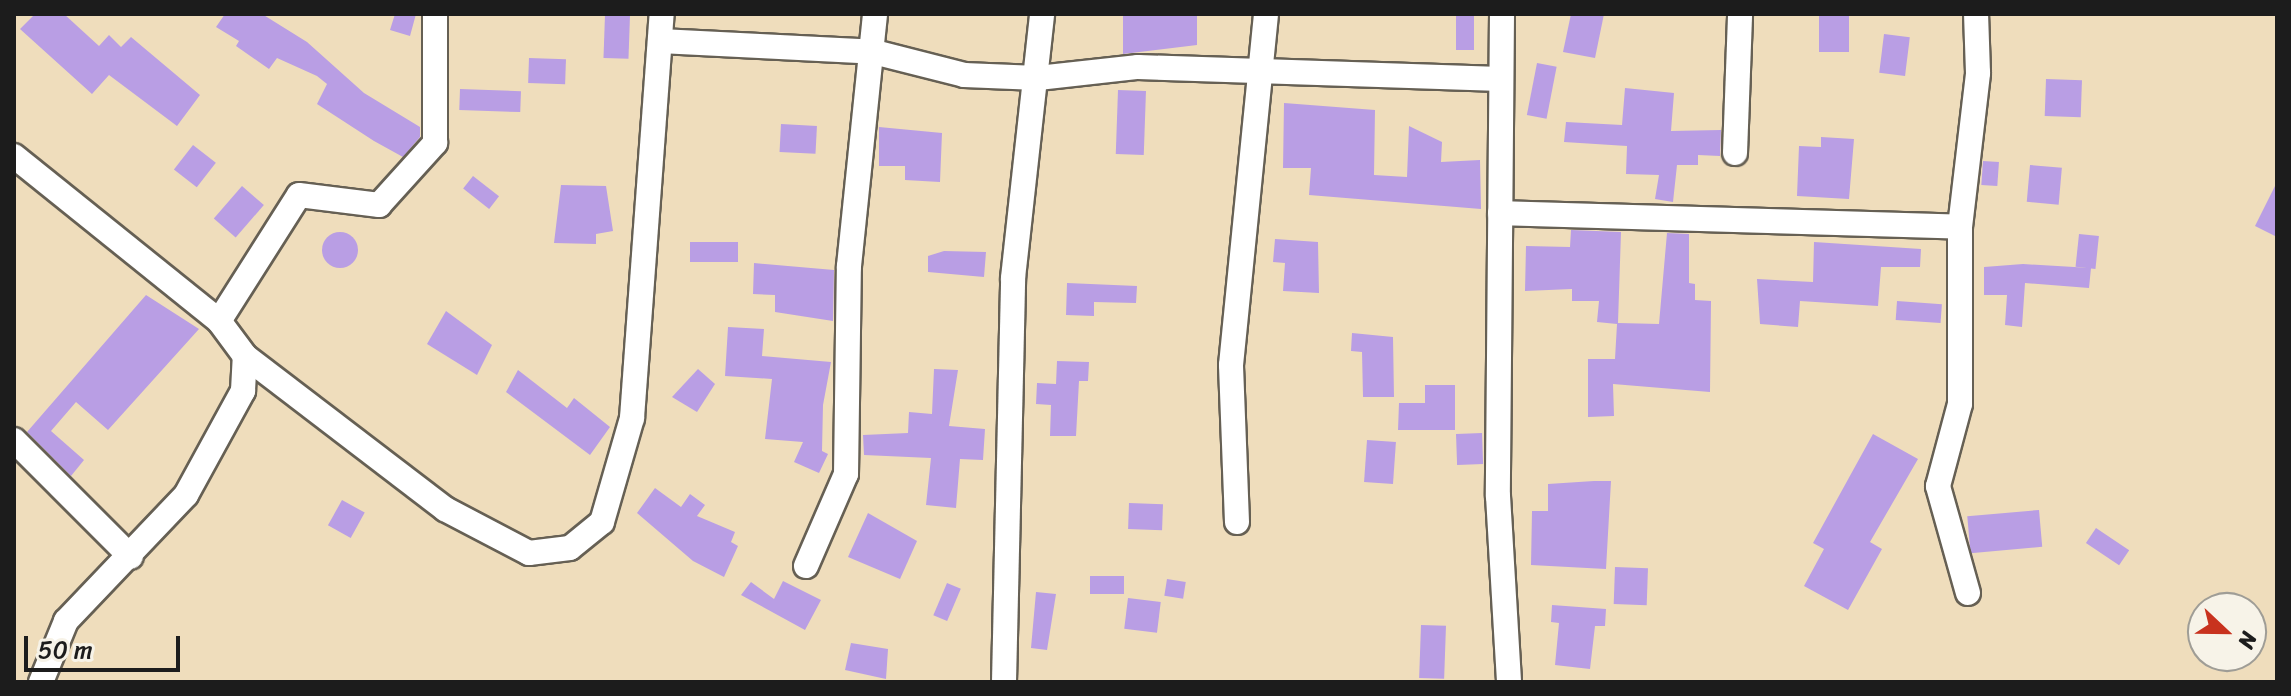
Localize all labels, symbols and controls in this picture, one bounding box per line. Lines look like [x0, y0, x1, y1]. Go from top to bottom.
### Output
north arrow [2187, 592, 2267, 672]
scale bar [28, 620, 184, 670]
text: N [2227, 626, 2269, 655]
text: 50 m [38, 629, 93, 671]

